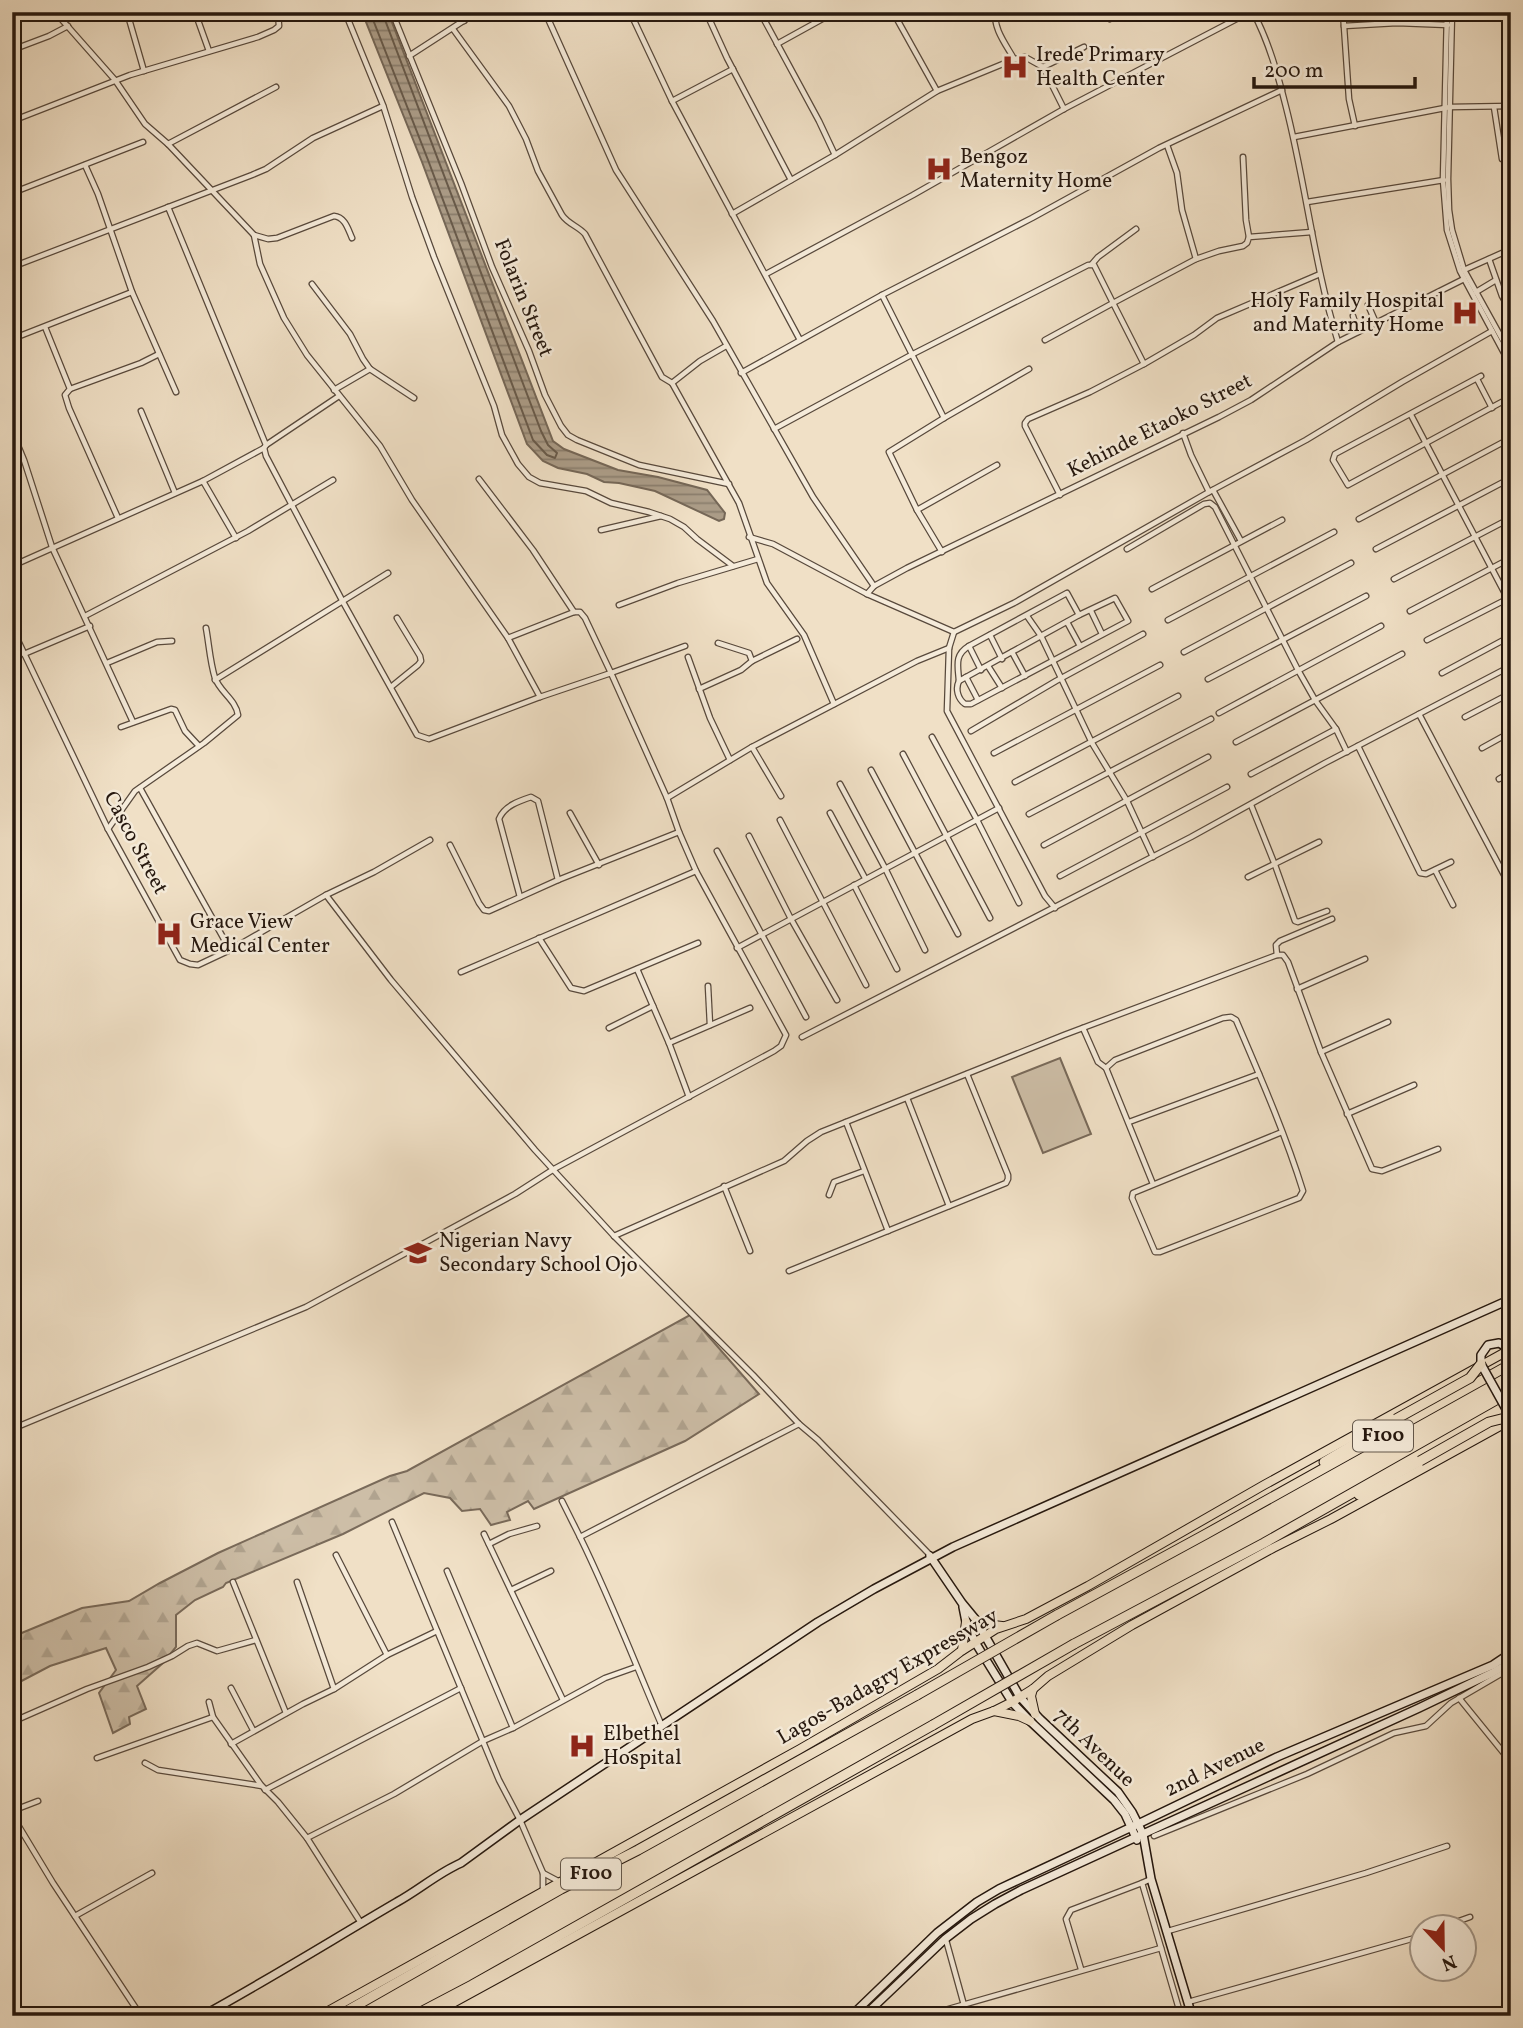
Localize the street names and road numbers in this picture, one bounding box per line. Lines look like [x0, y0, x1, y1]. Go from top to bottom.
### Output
street label: Folarin Street [486, 234, 560, 362]
street label: Kehinde Etaoko Street [1063, 367, 1257, 485]
street label: Casco Street [96, 786, 174, 900]
road number: F100 [1353, 1420, 1413, 1452]
street label: Lagos-Badagry Expressway [772, 1601, 1004, 1752]
street label: 7th Avenue [1047, 1702, 1141, 1794]
street label: 2nd Avenue [1160, 1731, 1270, 1805]
road number: F100 [561, 1858, 621, 1890]

